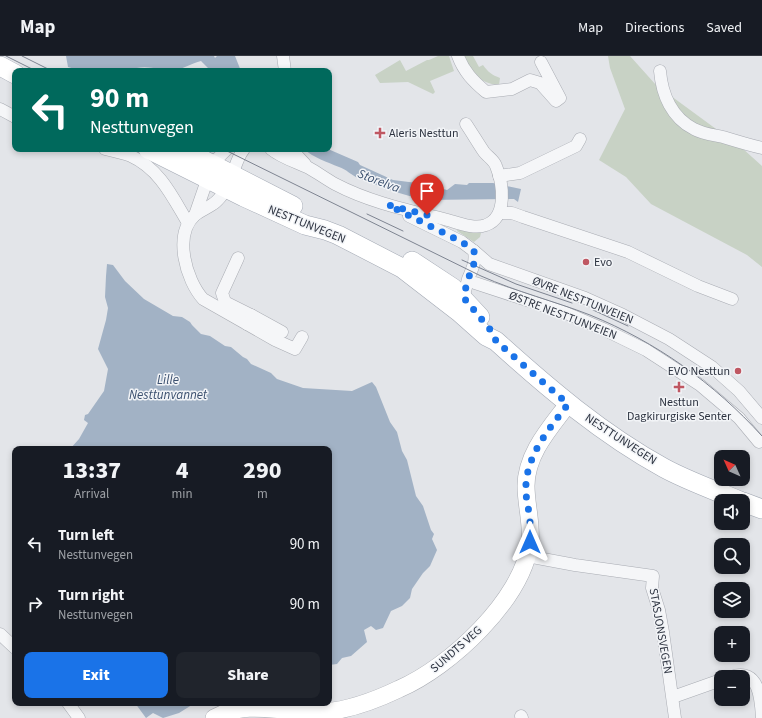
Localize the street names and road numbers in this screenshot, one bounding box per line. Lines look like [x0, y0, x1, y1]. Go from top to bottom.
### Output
street label: NESTTUNVEGEN [265, 201, 348, 248]
street label: ØVRE NESTTUNVEIEN [530, 272, 636, 329]
street label: ØSTRE NESTTUNVEIEN [506, 287, 619, 344]
street label: NESTTUNVEGEN [581, 410, 660, 469]
street label: STASJONSVEGEN [645, 587, 676, 675]
street label: SUNDTS VEG [427, 622, 486, 677]

